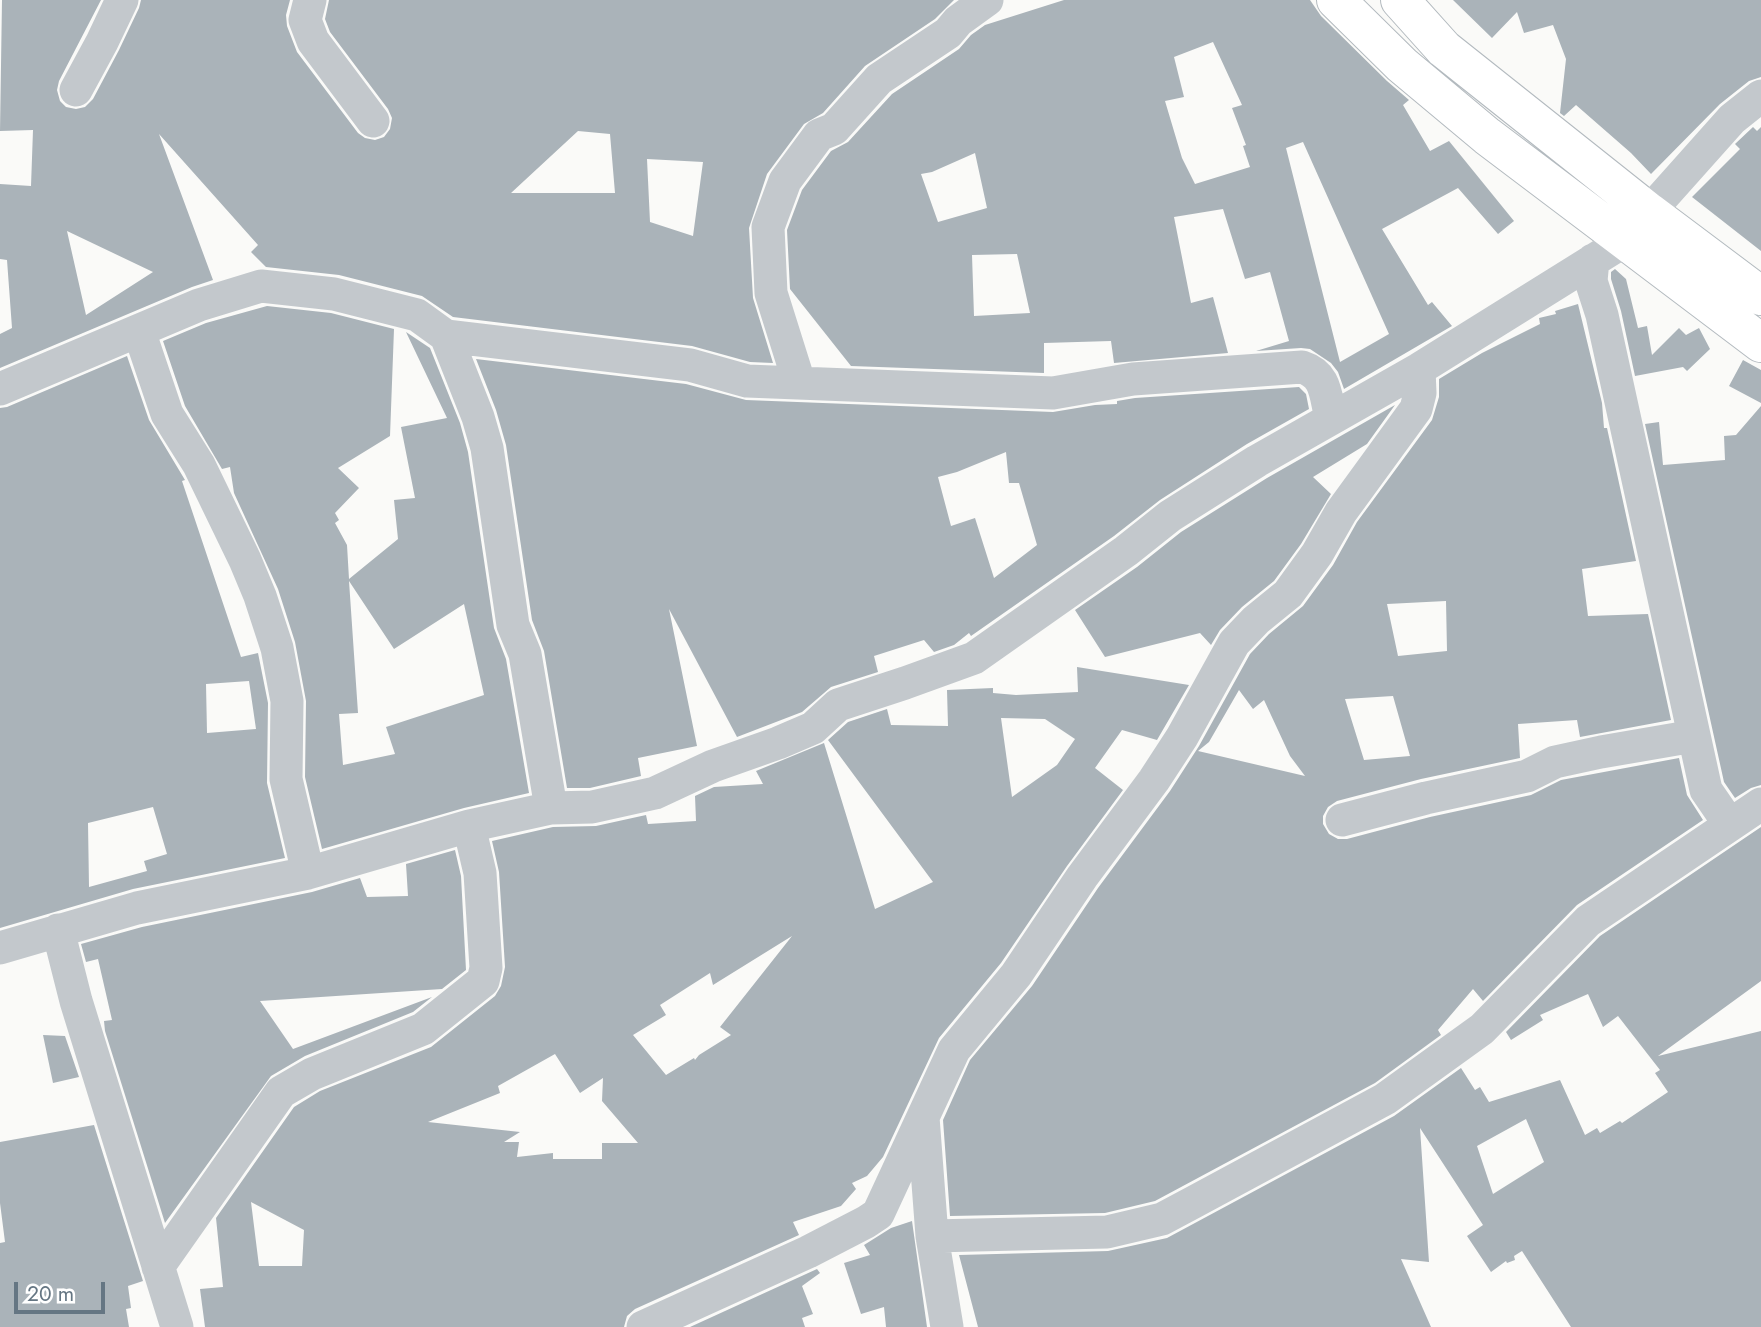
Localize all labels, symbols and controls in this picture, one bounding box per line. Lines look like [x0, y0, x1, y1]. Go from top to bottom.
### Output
scale bar [18, 1268, 108, 1312]
text: 20 m [27, 1279, 74, 1309]

